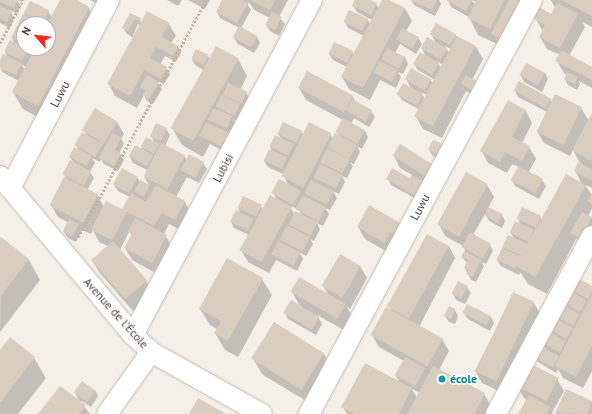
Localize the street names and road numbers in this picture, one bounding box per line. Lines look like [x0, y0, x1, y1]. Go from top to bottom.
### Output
street label: Luwu [47, 78, 73, 110]
street label: Lubisi [210, 151, 236, 185]
street label: Luwu [407, 191, 433, 223]
street label: Avenue de l'École [80, 275, 152, 351]

